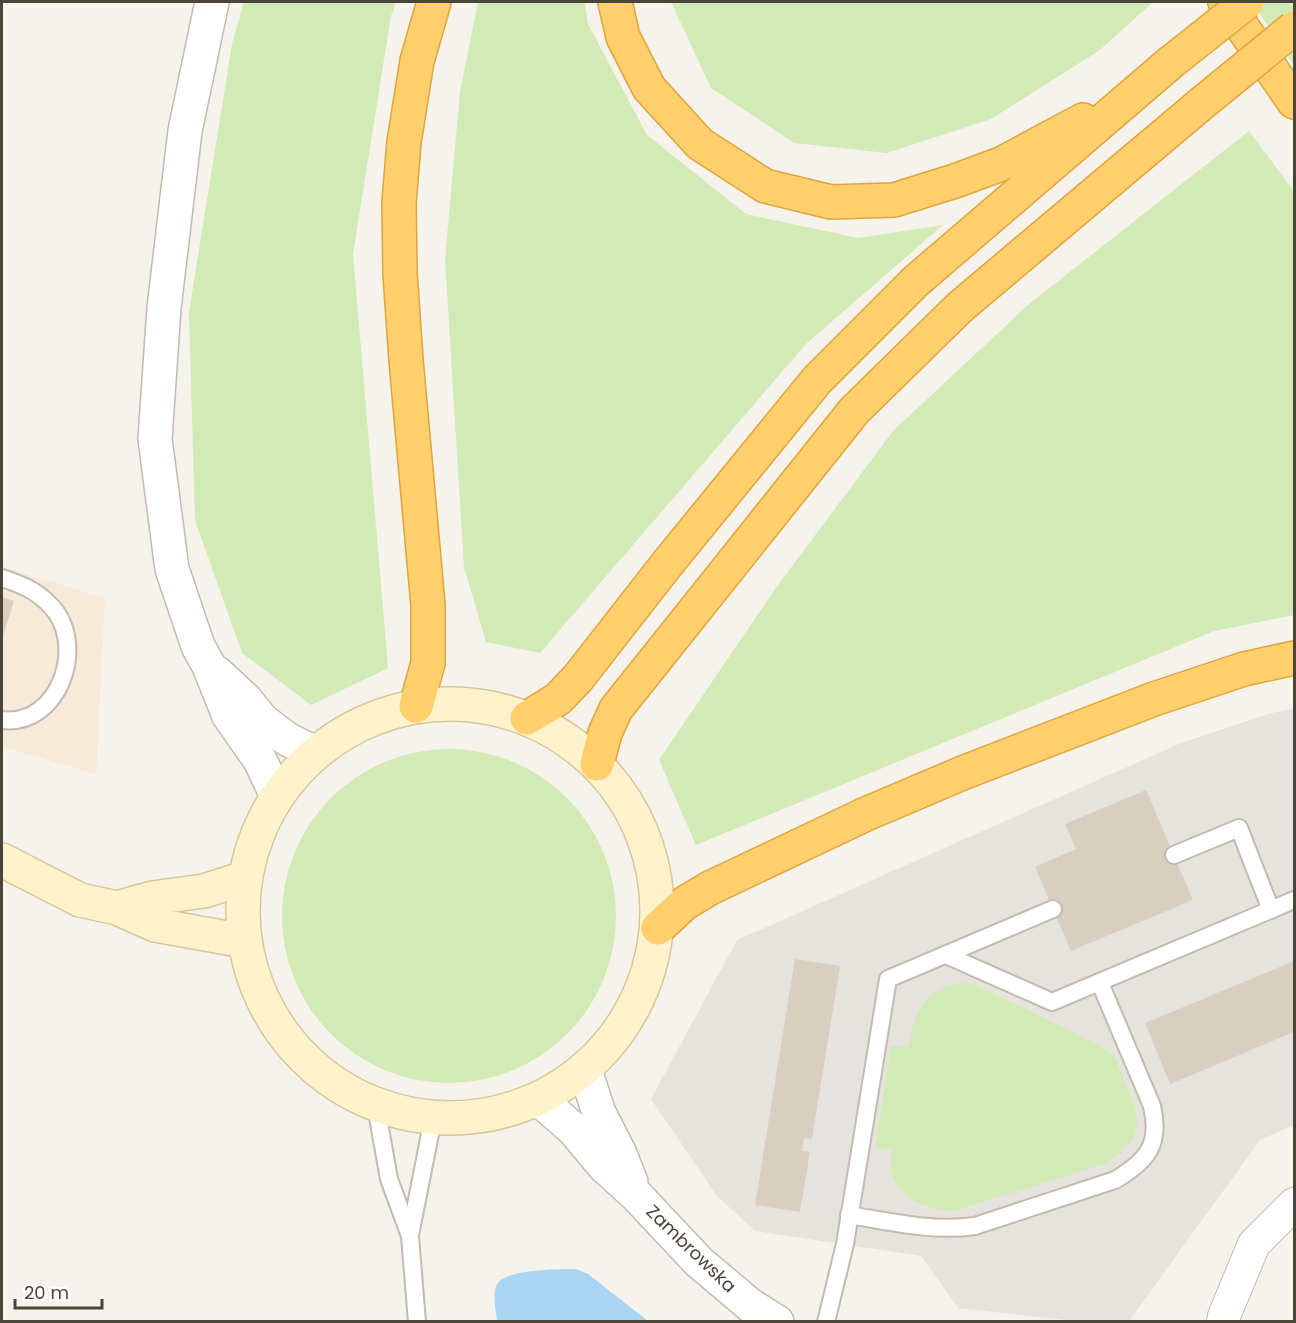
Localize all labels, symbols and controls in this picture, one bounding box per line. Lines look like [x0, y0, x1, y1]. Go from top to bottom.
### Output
street label: Zambrowska [641, 1199, 742, 1298]
scale bar [15, 1272, 102, 1310]
text: 20 m [24, 1280, 69, 1305]

